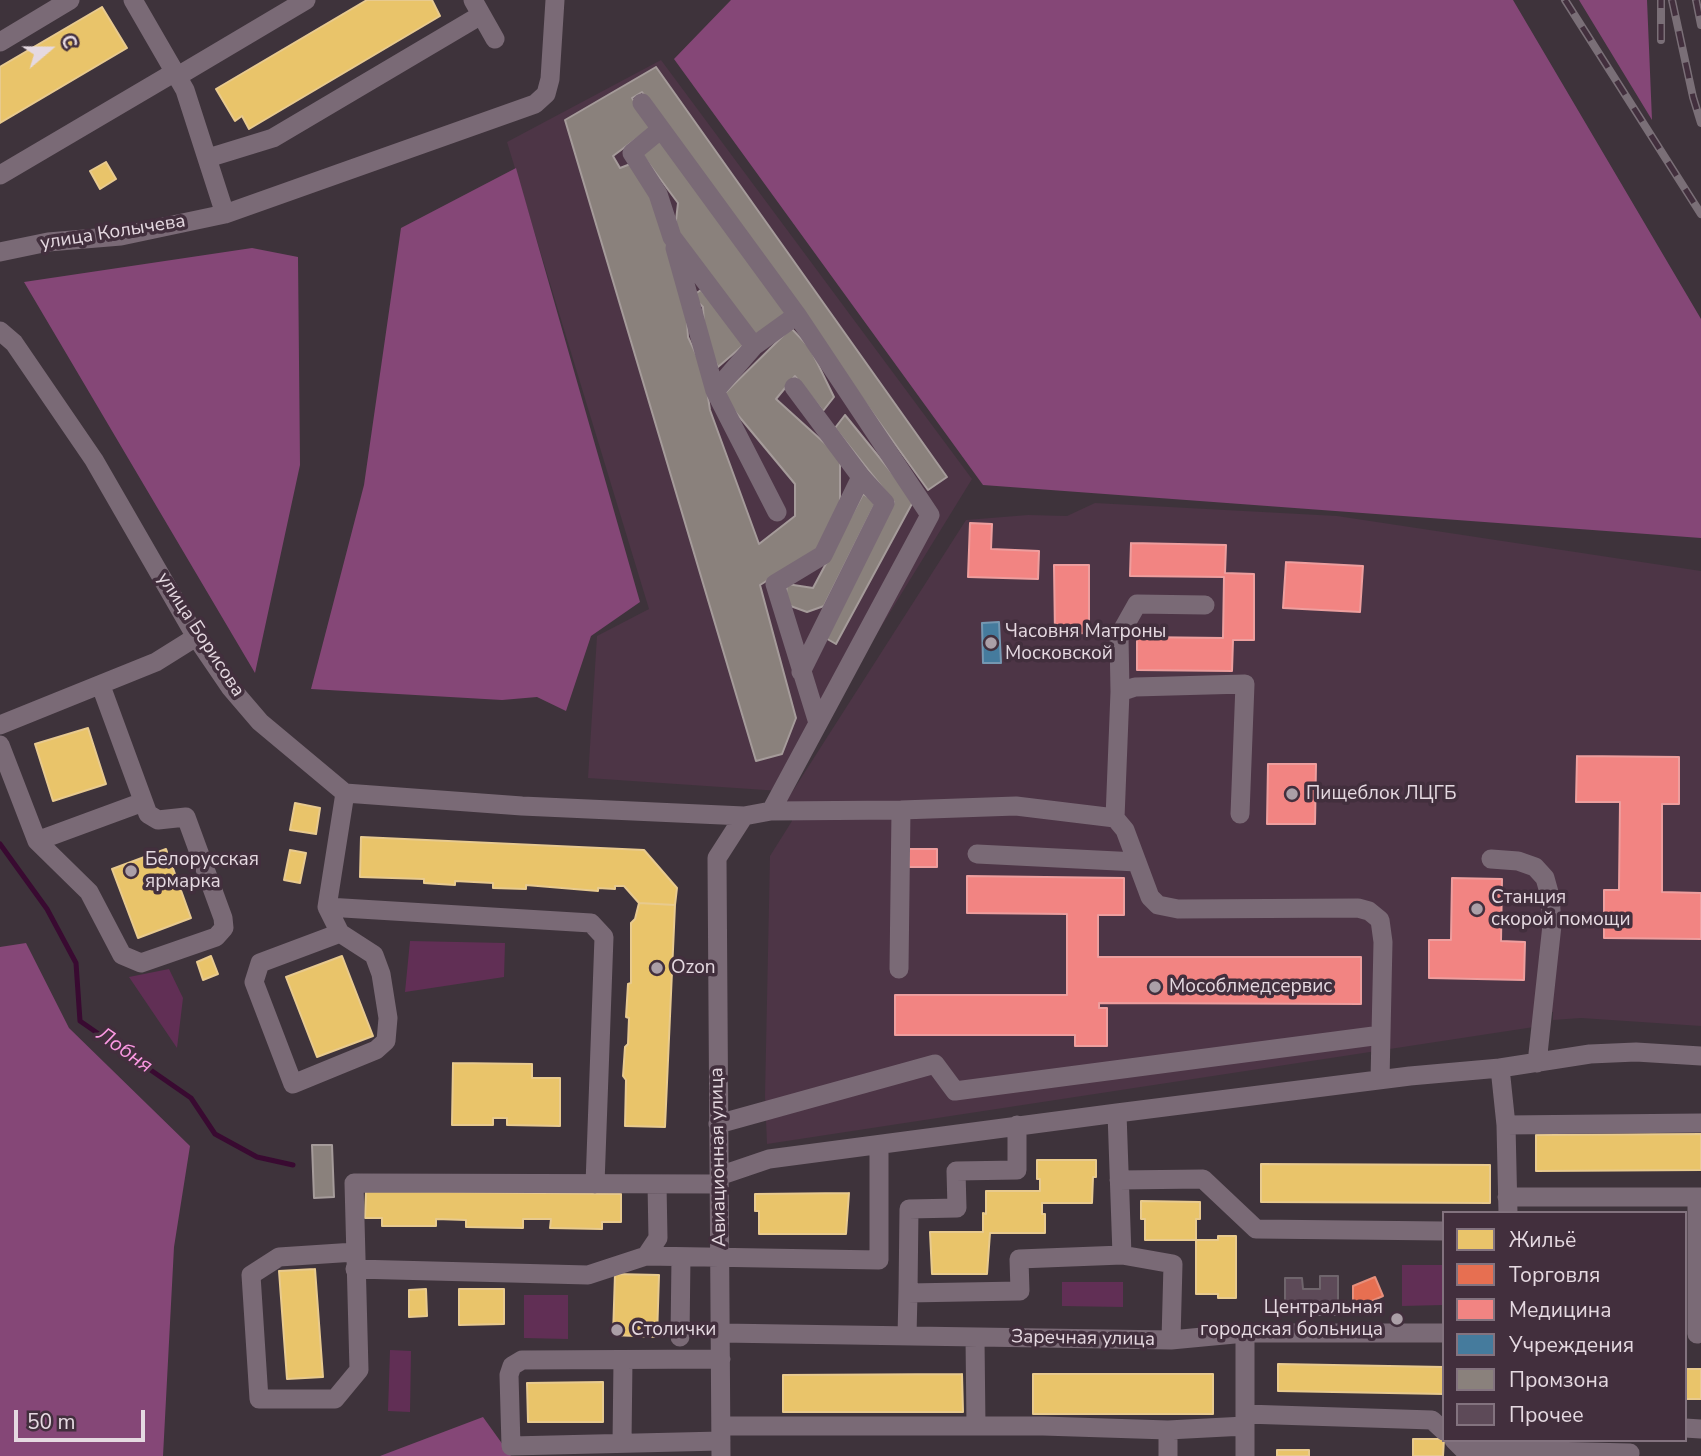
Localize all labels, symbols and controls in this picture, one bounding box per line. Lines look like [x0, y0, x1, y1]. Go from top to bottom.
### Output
north arrow [14, 14, 84, 84]
text: С [54, 31, 83, 52]
street label: улица Колычева [39, 210, 187, 256]
street label: улица Борисова [151, 568, 249, 702]
place label: Часовня Матроны Московской [1005, 621, 1166, 665]
marker: Часовня Матроны Московской [983, 635, 999, 651]
place label: Пищеблок ЛЦГБ [1306, 783, 1456, 805]
marker: Пищеблок ЛЦГБ [1284, 786, 1300, 802]
place label: Белорусская ярмарка [145, 849, 259, 893]
marker: Белорусская ярмарка [123, 863, 139, 879]
place label: Станция скорой помощи [1491, 887, 1631, 931]
marker: Станция скорой помощи [1469, 901, 1485, 917]
place label: Ozon [671, 957, 716, 979]
marker: Ozon [649, 960, 665, 976]
place label: Мособлмедсервис [1169, 976, 1332, 998]
marker: Мособлмедсервис [1147, 979, 1163, 995]
water label: Лобня [91, 1023, 157, 1079]
street label: Авиационная улица [706, 1067, 732, 1247]
legend [1442, 1211, 1687, 1442]
text: Жильё [1509, 1226, 1576, 1254]
text: Торговля [1509, 1261, 1600, 1289]
text: Медицина [1509, 1296, 1612, 1324]
place label: Центральная городская больница [1200, 1297, 1383, 1341]
marker: Центральная городская больница [1389, 1311, 1405, 1327]
place label: Столички [631, 1319, 716, 1341]
marker: Столички [609, 1322, 625, 1338]
street label: Заречная улица [1011, 1326, 1155, 1352]
text: Учреждения [1509, 1331, 1634, 1359]
text: Промзона [1509, 1366, 1609, 1394]
scale bar [18, 1396, 149, 1440]
text: Прочее [1509, 1401, 1584, 1429]
text: 50 m [27, 1408, 76, 1436]

